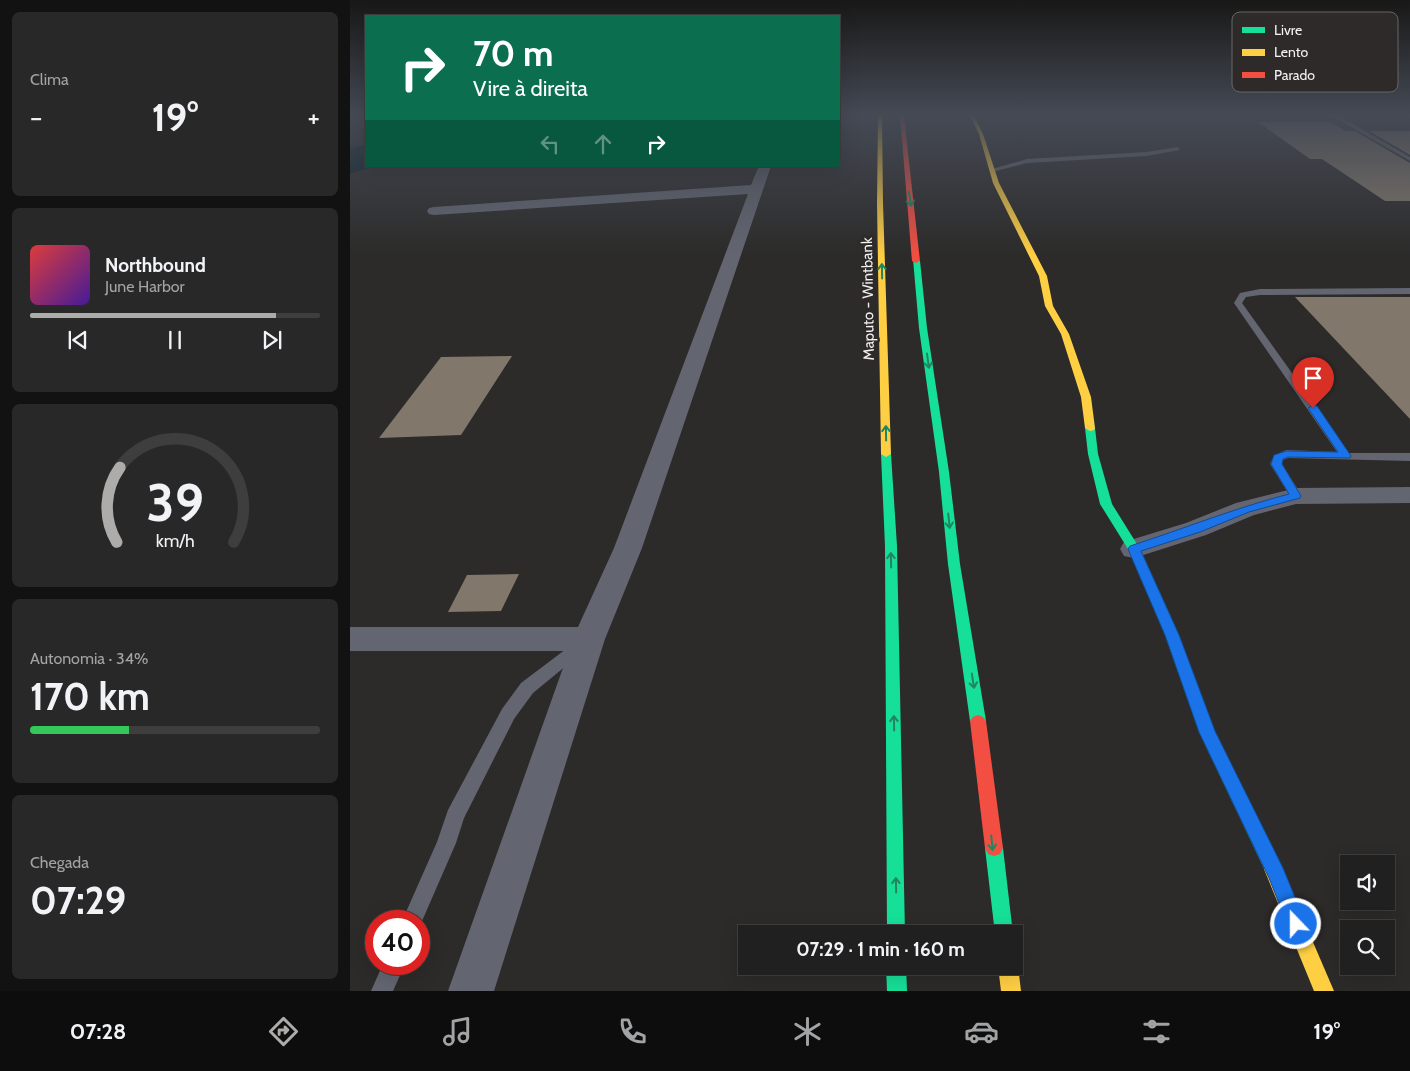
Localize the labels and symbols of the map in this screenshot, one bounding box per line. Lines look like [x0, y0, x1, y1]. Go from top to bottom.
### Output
legend [1232, 12, 1398, 92]
text: Livre [1274, 21, 1302, 39]
text: Lento [1274, 43, 1308, 61]
text: Parado [1274, 66, 1315, 84]
one-way arrow [905, 191, 915, 207]
street label: Maputo - Wintbank [858, 237, 878, 361]
one-way arrow [878, 263, 887, 279]
one-way arrow [923, 352, 933, 368]
pin [1292, 357, 1334, 408]
one-way arrow [881, 426, 890, 442]
one-way arrow [944, 512, 954, 528]
one-way arrow [887, 552, 896, 568]
one-way arrow [969, 673, 979, 689]
one-way arrow [889, 715, 898, 731]
one-way arrow [987, 834, 997, 850]
one-way arrow [891, 877, 900, 893]
position arrow [1269, 897, 1321, 949]
speed limit sign: 40 [365, 910, 430, 975]

